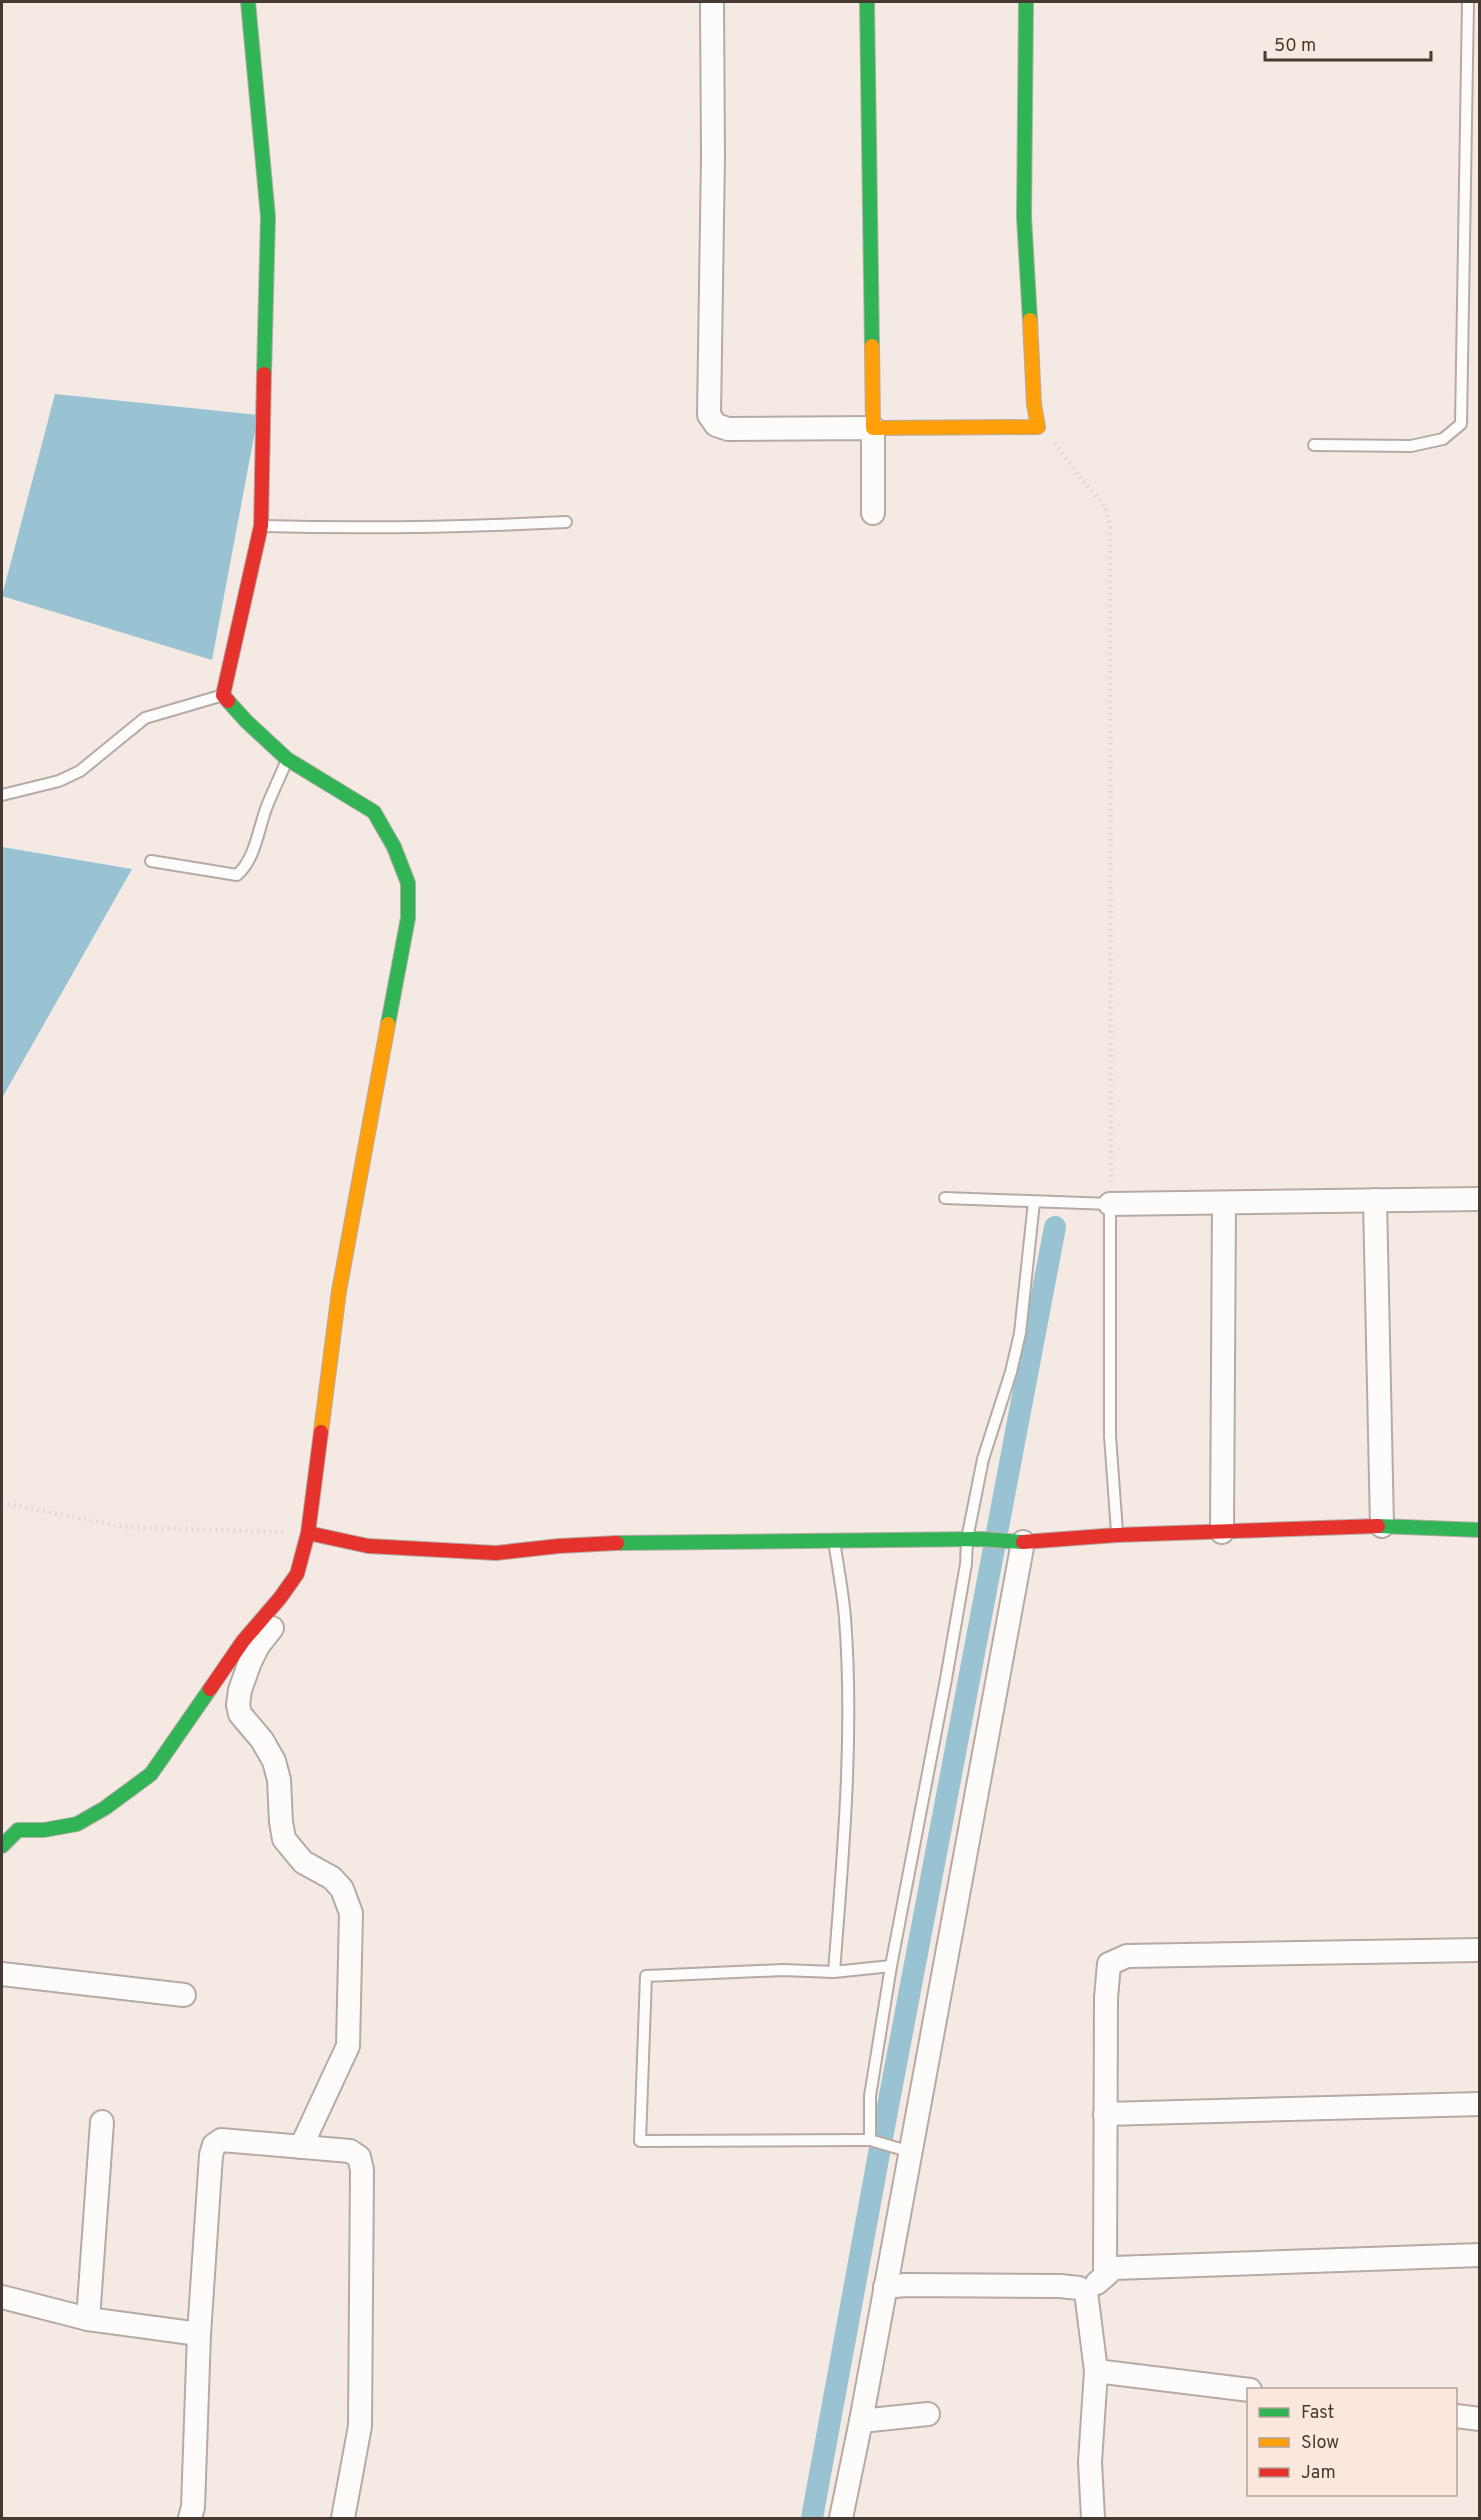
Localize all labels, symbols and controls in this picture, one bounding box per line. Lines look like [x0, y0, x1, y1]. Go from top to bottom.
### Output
scale bar [1265, 24, 1432, 62]
text: 50 m [1274, 35, 1316, 58]
legend [1247, 2388, 1457, 2496]
text: Fast [1301, 2402, 1334, 2425]
text: Slow [1301, 2432, 1339, 2455]
text: Jam [1301, 2462, 1336, 2485]

